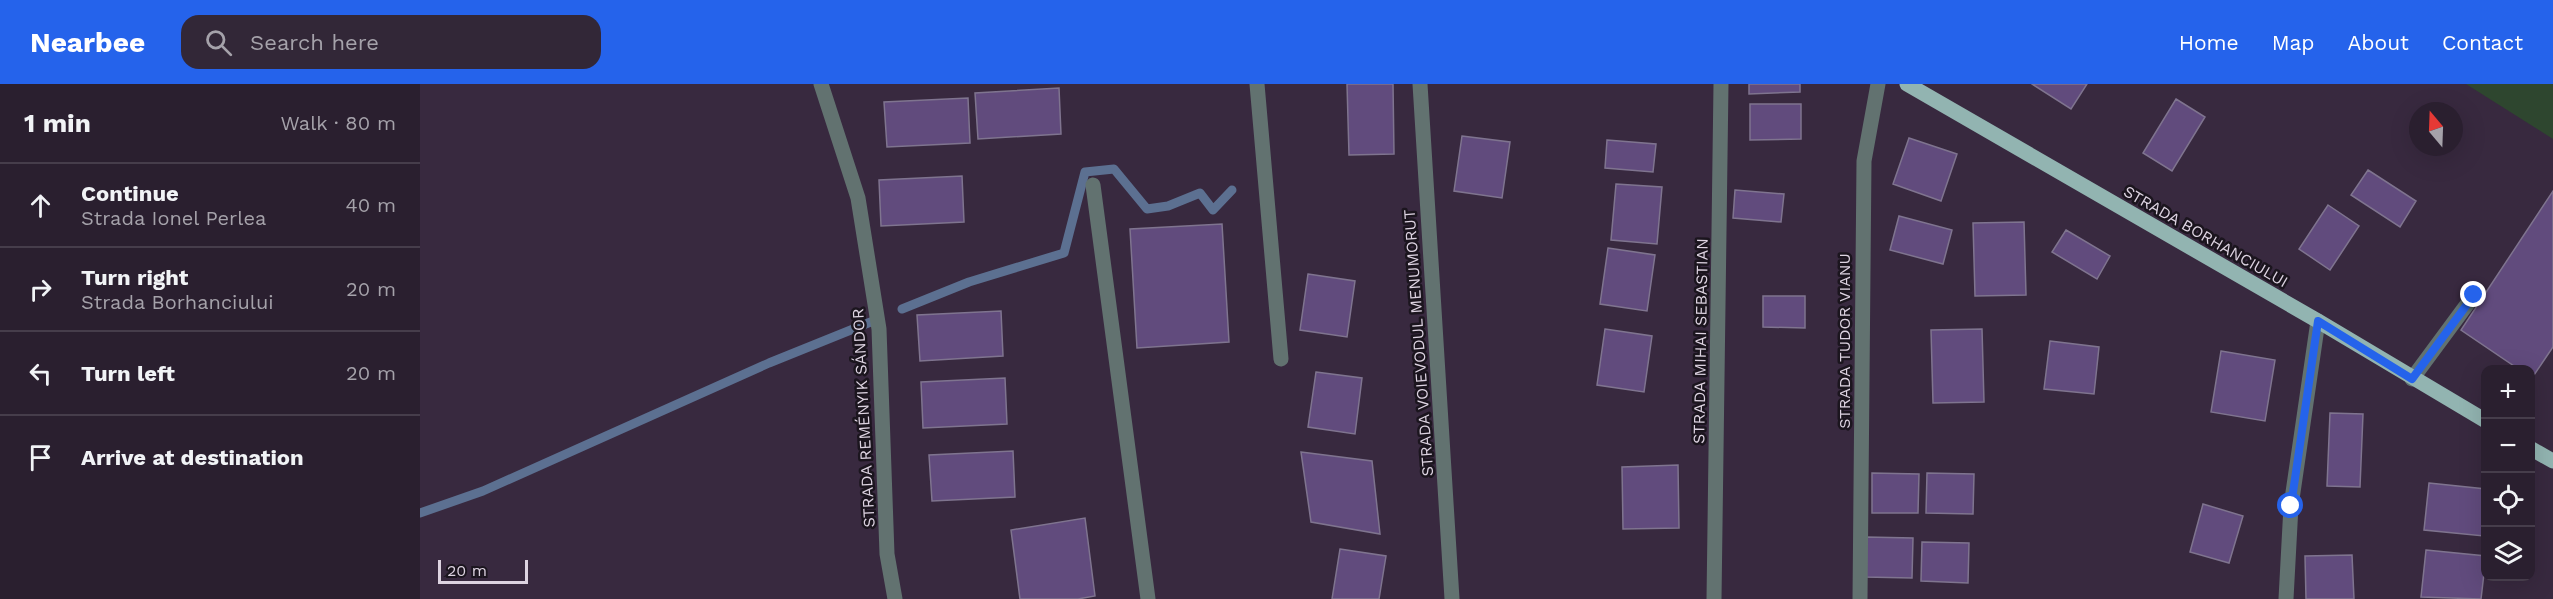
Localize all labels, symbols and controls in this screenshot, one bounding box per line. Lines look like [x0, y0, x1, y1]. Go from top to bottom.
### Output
search box [181, 15, 601, 69]
text: Nearbee [30, 26, 145, 59]
icon: search [202, 26, 235, 59]
text: Search here [250, 30, 379, 55]
text: Home [2179, 30, 2239, 55]
text: Map [2272, 30, 2315, 55]
text: About [2348, 30, 2409, 55]
text: Contact [2442, 30, 2523, 55]
north arrow [2409, 102, 2463, 156]
text: 1 min [24, 108, 91, 138]
text: Walk · 80 m [280, 111, 396, 135]
text: Continue [81, 181, 179, 206]
street label: STRADA BORHANCIULUI [2120, 182, 2291, 291]
icon: ahead [24, 189, 57, 222]
text: 40 m [345, 193, 396, 217]
text: Strada Ionel Perlea [81, 206, 266, 230]
street label: STRADA VOIEVODUL MENUMORUT [1400, 209, 1437, 477]
street label: STRADA MIHAI SEBASTIAN [1689, 238, 1712, 444]
street label: STRADA TUDOR VIANU [1835, 253, 1854, 429]
text: Turn right [81, 265, 188, 290]
icon: right [24, 273, 57, 306]
text: 20 m [346, 277, 396, 301]
route end [2460, 281, 2486, 307]
text: Strada Borhanciului [81, 290, 274, 314]
street label: STRADA REMÉNYIK SÁNDOR [848, 308, 879, 528]
icon: left [24, 357, 57, 390]
text: Turn left [81, 361, 175, 386]
text: 20 m [346, 361, 396, 385]
map controls [2481, 365, 2535, 581]
button: + [2481, 365, 2535, 419]
button: − [2481, 419, 2535, 473]
icon: arrive [24, 441, 57, 474]
text: Arrive at destination [81, 445, 304, 470]
button: locate [2481, 473, 2535, 527]
route start [2277, 492, 2303, 518]
button: layers [2481, 527, 2535, 581]
scale bar [438, 557, 528, 584]
text: 20 m [447, 561, 487, 580]

